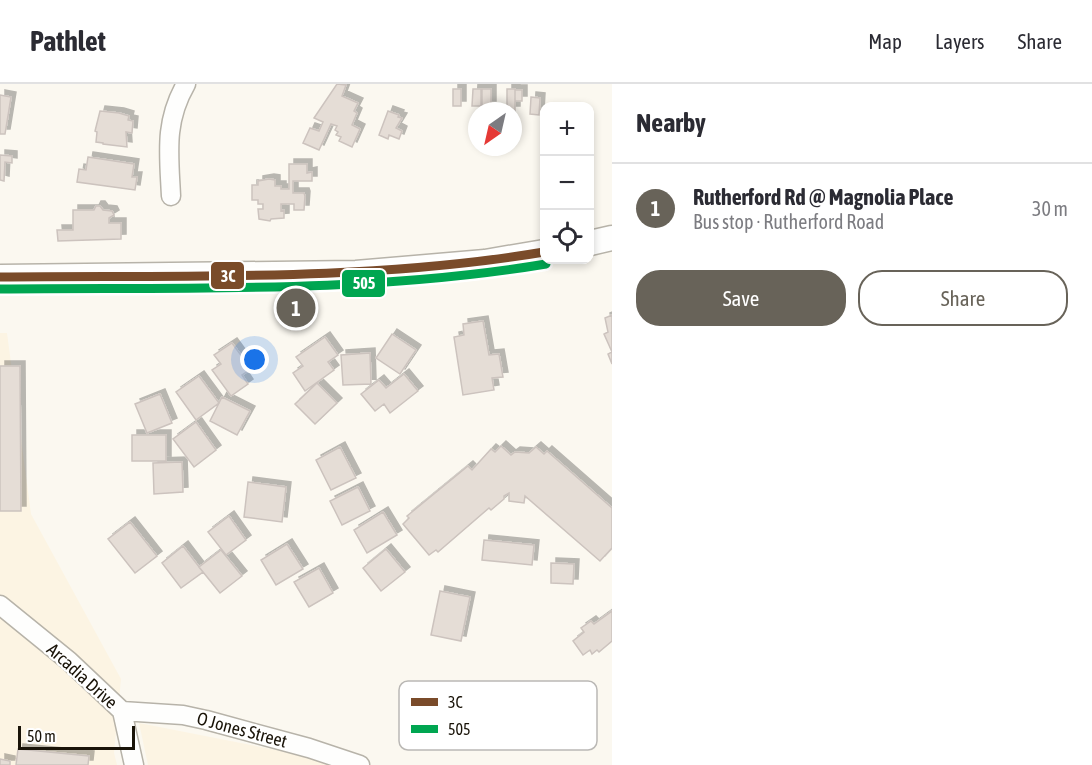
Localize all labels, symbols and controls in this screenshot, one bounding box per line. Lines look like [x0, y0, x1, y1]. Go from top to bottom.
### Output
text: Pathlet [30, 25, 106, 57]
text: Map [868, 29, 902, 53]
text: Layers [935, 29, 985, 53]
text: Share [1018, 29, 1062, 53]
north arrow [468, 102, 522, 156]
map controls [540, 102, 594, 264]
button: + [540, 102, 594, 156]
text: Nearby [636, 108, 706, 138]
button: − [540, 156, 594, 210]
text: Rutherford Rd @ Magnolia Place [693, 184, 953, 210]
text: 1 [651, 197, 660, 220]
text: 30 m [1032, 197, 1068, 220]
button: locate [540, 210, 594, 264]
text: Bus stop · Rutherford Road [693, 210, 884, 233]
line badge: 3C [210, 261, 245, 290]
text: 3C [221, 267, 236, 285]
line badge: 505 [341, 269, 386, 298]
button: Save [636, 270, 846, 326]
button: Share [858, 270, 1068, 326]
text: 505 [353, 274, 376, 292]
pin: 1 [276, 286, 316, 330]
your location [240, 345, 269, 374]
street label: Arcadia Drive [43, 639, 122, 713]
legend [399, 681, 597, 750]
text: 3C [448, 693, 463, 711]
street label: O Jones Street [195, 707, 289, 752]
text: 505 [448, 720, 471, 738]
scale bar [18, 723, 135, 750]
text: 50 m [27, 727, 56, 745]

